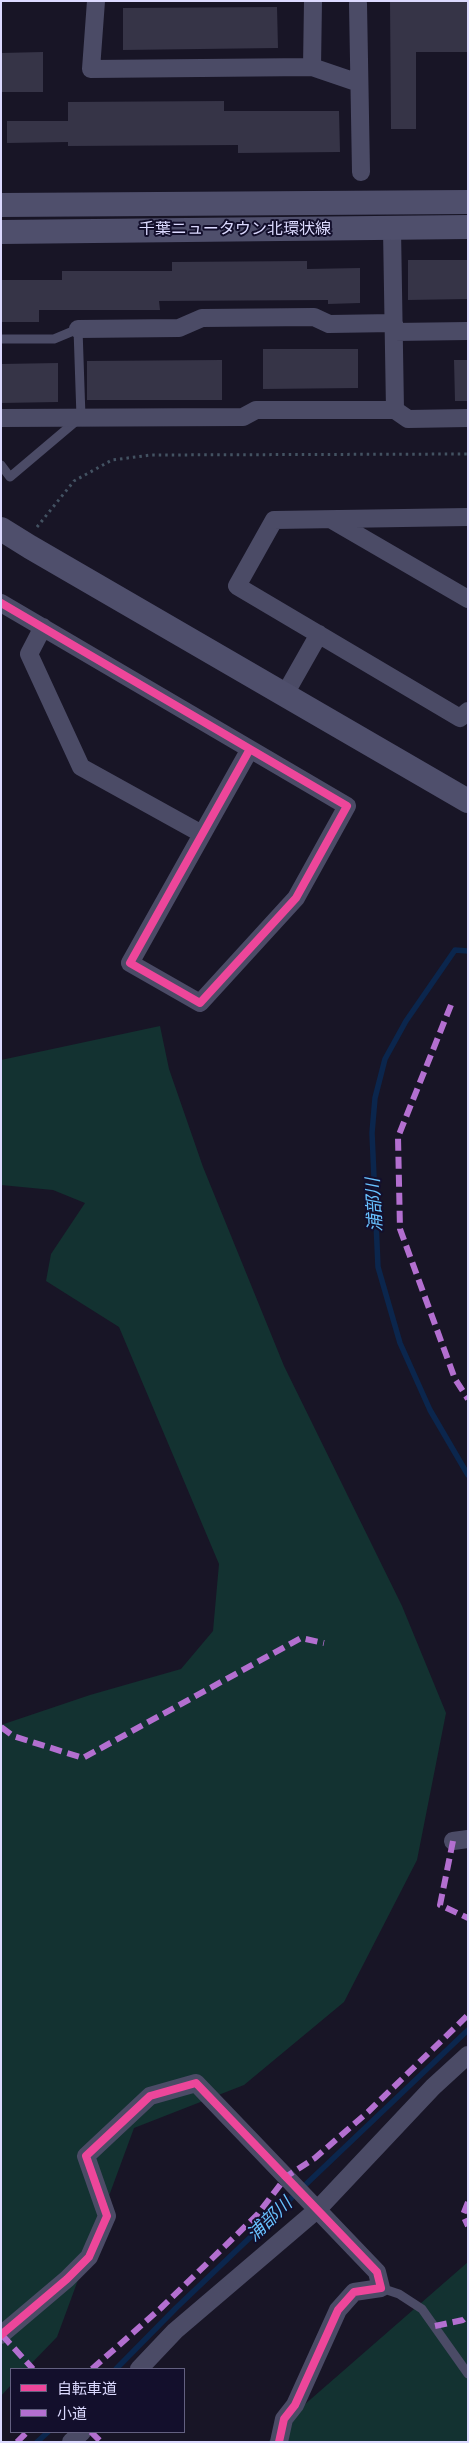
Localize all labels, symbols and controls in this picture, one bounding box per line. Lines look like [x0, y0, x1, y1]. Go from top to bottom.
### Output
street label: 千葉ニュータウン北環状線 [139, 220, 331, 240]
water label: 浦部川 [363, 1177, 387, 1233]
water label: 浦部川 [243, 2193, 297, 2247]
legend [10, 2368, 185, 2433]
text: 自転車道 [57, 2380, 117, 2398]
text: 小道 [57, 2405, 87, 2423]

